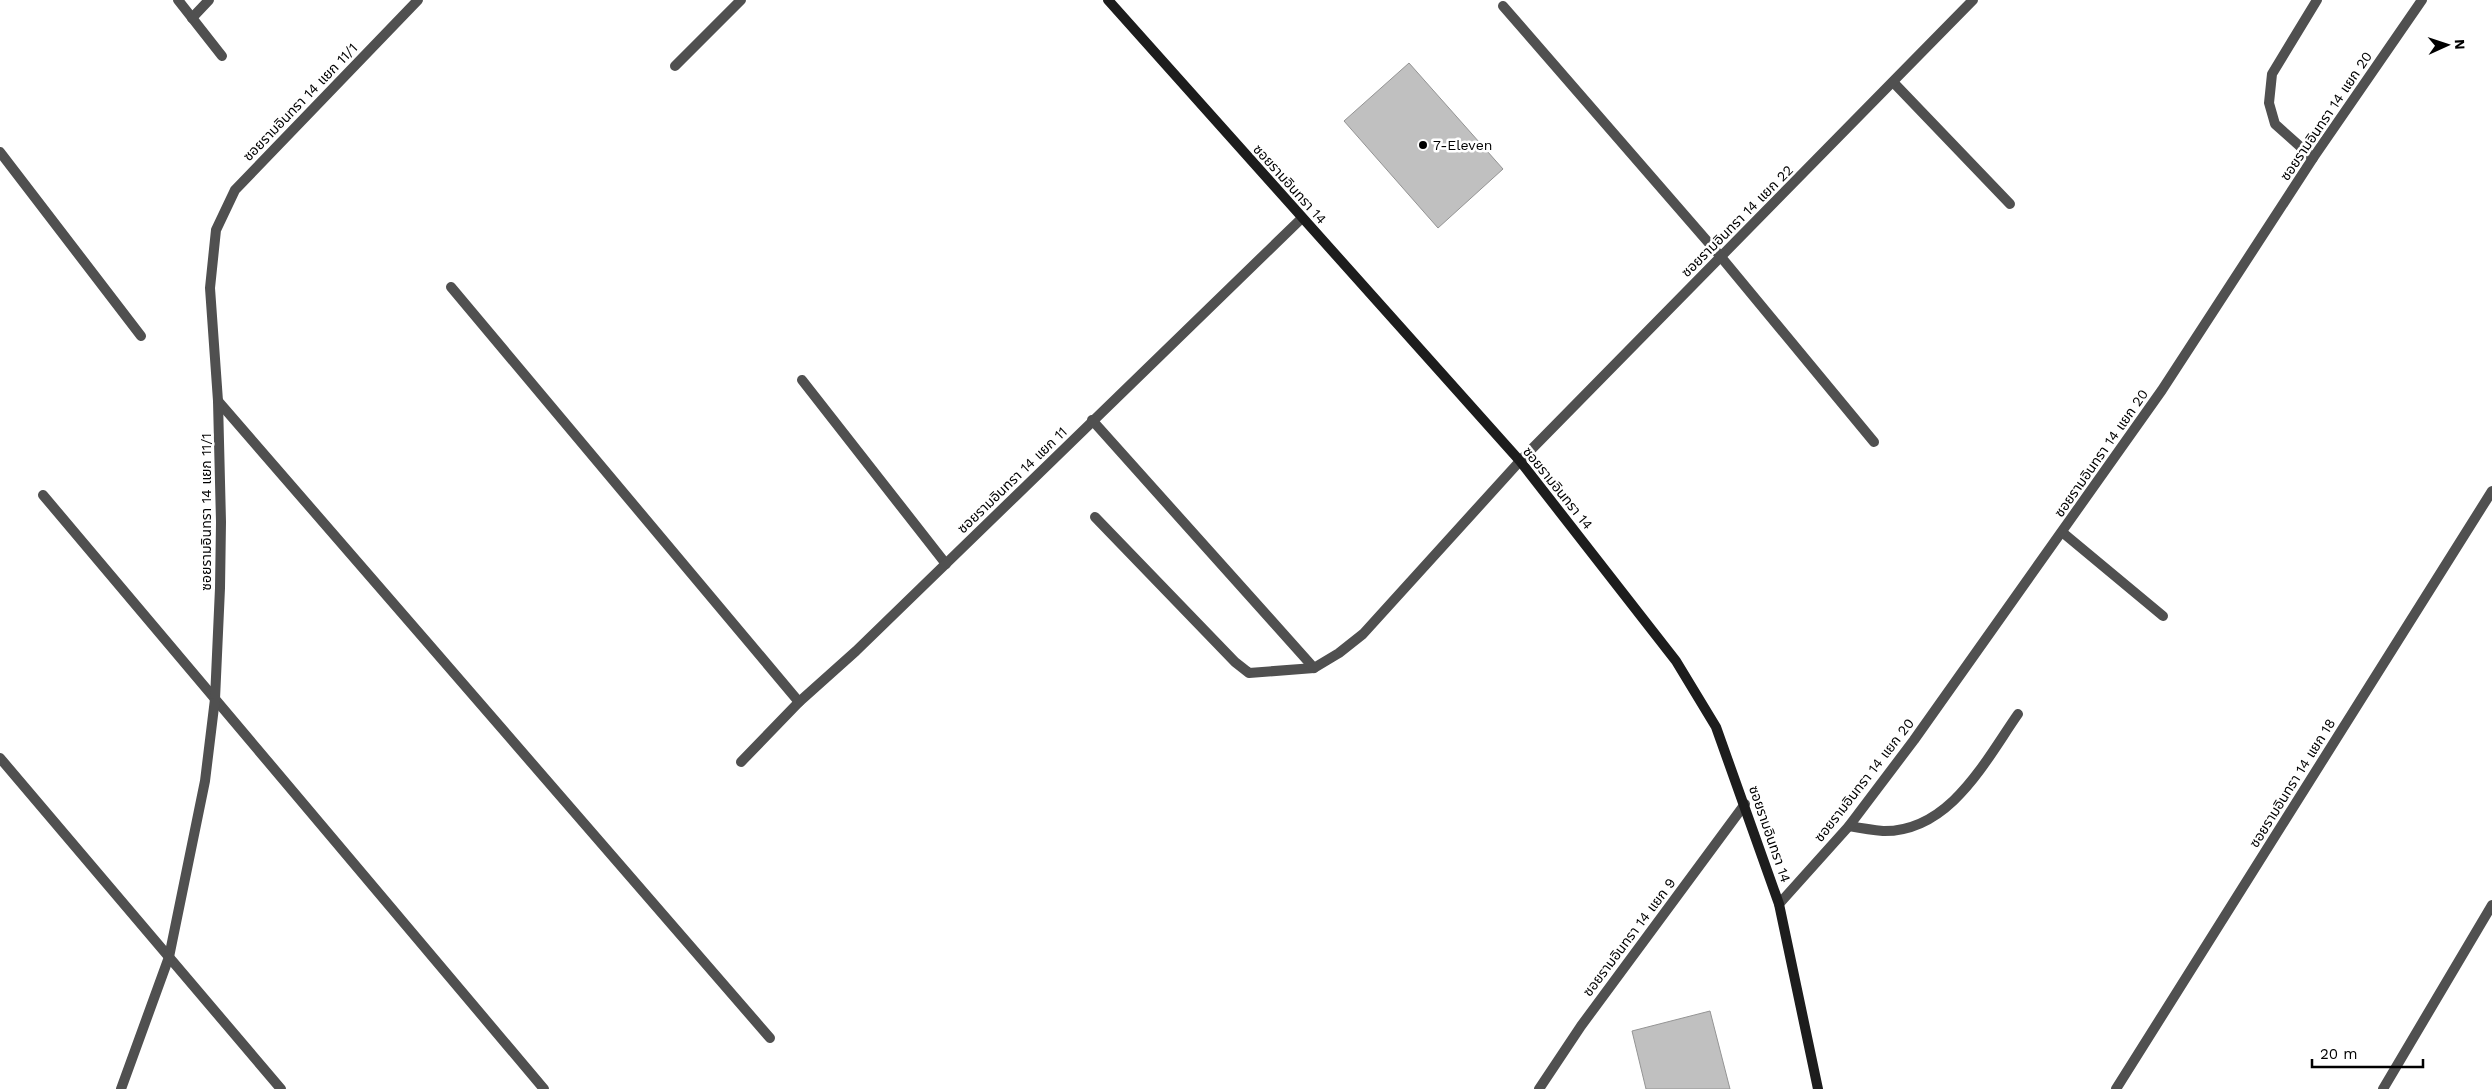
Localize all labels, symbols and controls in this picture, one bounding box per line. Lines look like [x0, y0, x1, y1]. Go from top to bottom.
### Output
north arrow [2422, 20, 2472, 70]
text: N [2452, 39, 2468, 50]
street label: ซอยรามอินทรา 14 แยก 11/1 [240, 40, 360, 164]
street label: ซอยรามอินทรา 14 แยก 20 [2277, 48, 2375, 184]
place label: 7-Eleven [1433, 137, 1492, 153]
marker: 7-Eleven [1417, 139, 1429, 151]
street label: ซอยรามอินทรา 14 [1250, 141, 1330, 227]
street label: ซอยรามอินทรา 14 แยก 22 [1678, 162, 1796, 280]
street label: ซอยรามอินทรา 14 แยก 20 [2051, 386, 2151, 520]
street label: ซอยรามอินทรา 14 แยก 11 [954, 424, 1070, 536]
street label: ซอยรามอินทรา 14 แยก 11/1 [198, 433, 214, 591]
street label: ซอยรามอินทรา 14 [1520, 444, 1596, 532]
street label: ซอยรามอินทรา 14 แยก 20 [1811, 715, 1917, 845]
street label: ซอยรามอินทรา 14 แยก 18 [2246, 716, 2338, 850]
street label: ซอยรามอินทรา 14 [1746, 783, 1794, 885]
street label: ซอยรามอินทรา 14 แยก 9 [1579, 875, 1679, 999]
scale bar [2312, 1036, 2423, 1068]
text: 20 m [2320, 1045, 2358, 1063]

